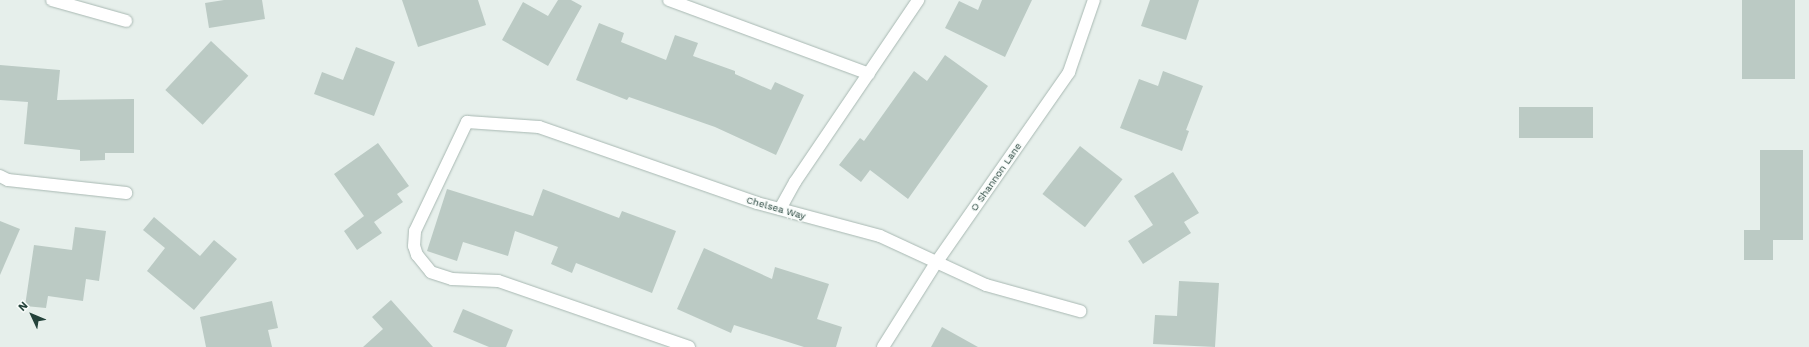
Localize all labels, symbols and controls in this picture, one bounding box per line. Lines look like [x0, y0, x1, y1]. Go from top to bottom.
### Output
street label: O Shannon Lane [968, 140, 1024, 214]
street label: Chelsea Way [745, 194, 807, 222]
north arrow [12, 295, 52, 335]
text: N [15, 299, 31, 314]

